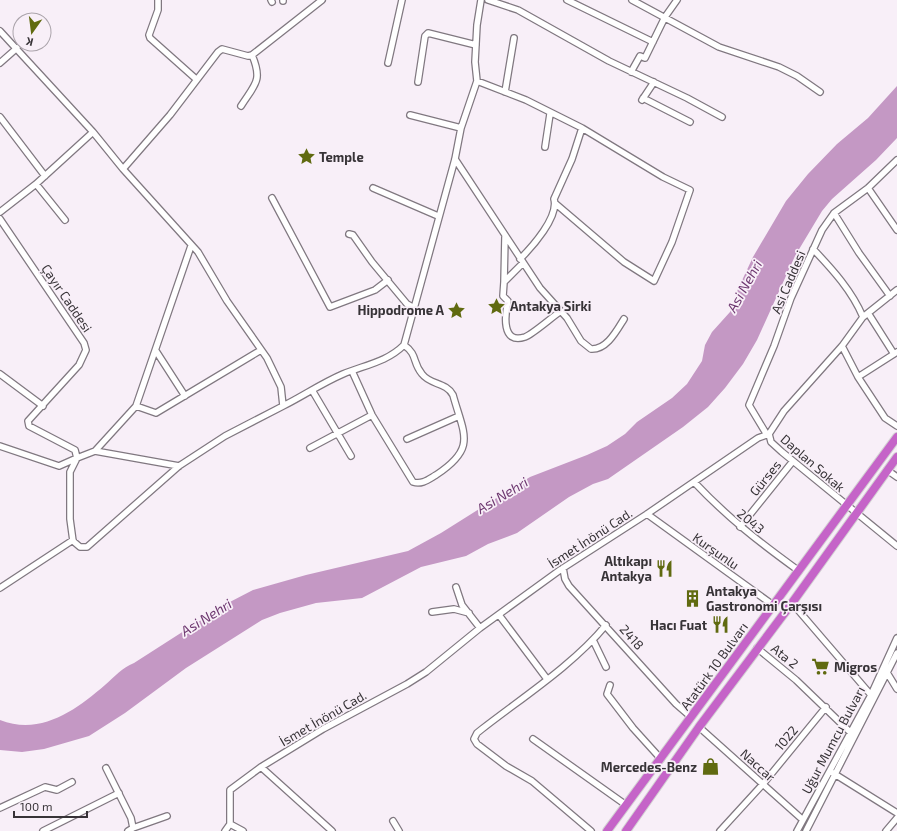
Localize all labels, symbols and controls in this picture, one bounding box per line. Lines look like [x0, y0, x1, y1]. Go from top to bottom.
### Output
north arrow [12, 12, 52, 52]
text: K [24, 35, 34, 49]
place icon: Temple [296, 147, 316, 167]
place label: Temple [319, 149, 364, 165]
street label: Asi Caddesi [768, 248, 808, 316]
water label: Asi Nehri [722, 257, 765, 316]
street label: Çayır Caddesi [38, 261, 96, 336]
place icon: Antakya Sirki [487, 296, 507, 316]
place label: Antakya Sirki [510, 298, 591, 314]
place icon: Hippodrome A [447, 300, 467, 320]
place label: Hippodrome A [358, 302, 445, 318]
street label: Daplan Sokak [778, 431, 849, 495]
street label: Gürses [746, 457, 784, 499]
water label: Asi Nehri [472, 473, 531, 517]
street label: İsmet İnönü Cad. [545, 505, 635, 571]
street label: 2043 [734, 505, 768, 537]
street label: Kurşunlu [689, 529, 742, 574]
place label: Altıkapı Antakya [601, 553, 652, 584]
restaurant icon: Altıkapı Antakya [655, 558, 675, 578]
place label: Antakya Gastronomi Çarşısı [706, 583, 822, 615]
building icon: Antakya Gastronomi Çarşısı [683, 588, 703, 608]
water label: Asi Nehri [177, 594, 235, 640]
restaurant icon: Hacı Fuat [710, 615, 730, 635]
place label: Hacı Fuat [650, 617, 708, 633]
street label: Atatürk 10 Bulvarı [677, 619, 751, 713]
street label: 2418 [617, 621, 647, 653]
street label: Ata 2 [768, 640, 802, 672]
supermarket icon: Migros [811, 657, 831, 677]
place label: Migros [834, 659, 877, 675]
street label: Uğur Mumcu Bulvarı [798, 684, 868, 796]
street label: İsmet İnönü Cad. [277, 687, 369, 749]
street label: 1022 [771, 722, 801, 754]
street label: Naccar [737, 745, 779, 785]
shop icon: Mercedes-Benz [700, 757, 720, 777]
place label: Mercedes-Benz [601, 759, 697, 775]
scale bar [14, 793, 87, 819]
text: 100 m [20, 799, 52, 813]

